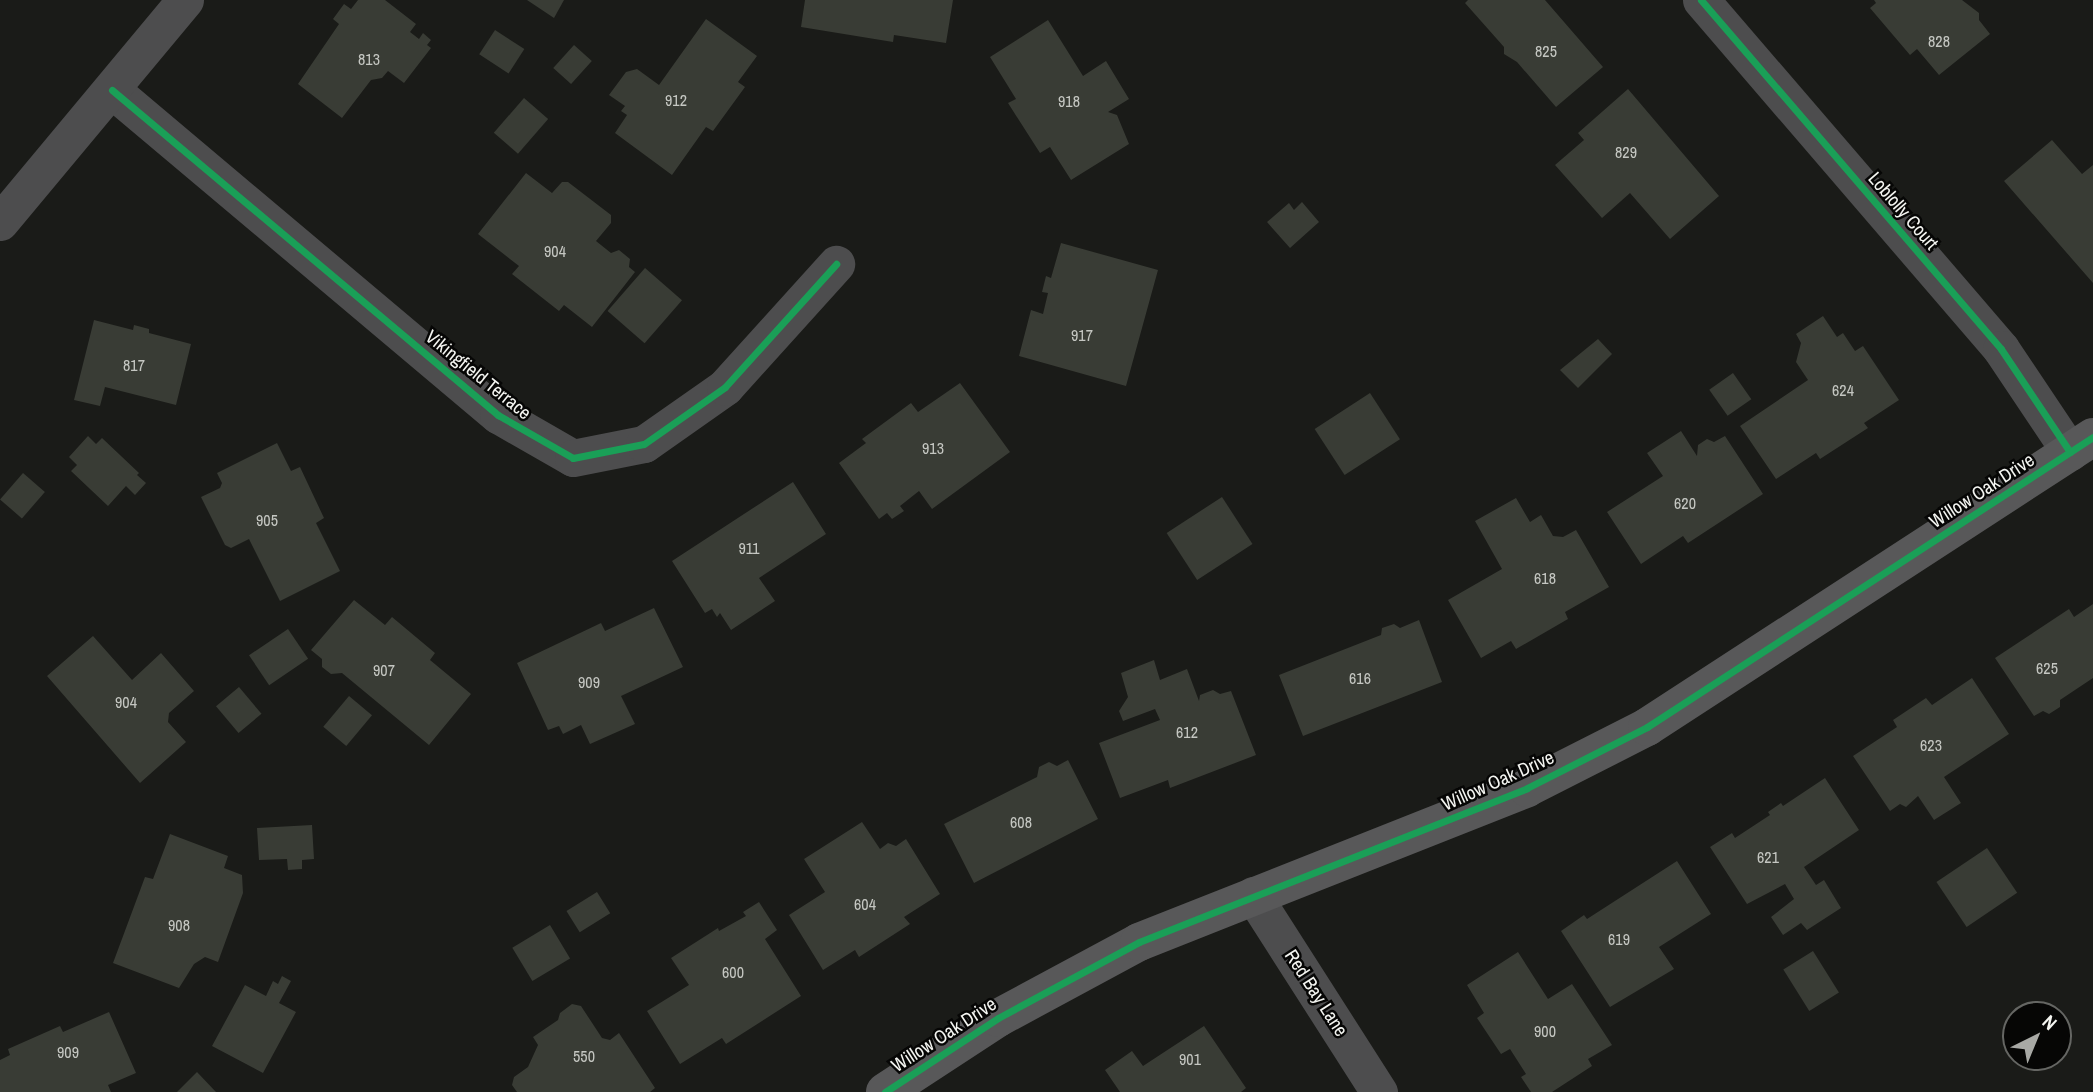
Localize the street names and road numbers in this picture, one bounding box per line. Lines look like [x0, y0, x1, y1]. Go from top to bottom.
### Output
street label: Loblolly Court [1863, 168, 1943, 254]
street label: Vikingfield Terrace [420, 325, 536, 425]
street label: Willow Oak Drive [1925, 449, 2039, 533]
street label: Willow Oak Drive [1438, 746, 1558, 816]
street label: Red Bay Lane [1280, 945, 1352, 1041]
street label: Willow Oak Drive [887, 993, 1001, 1077]

